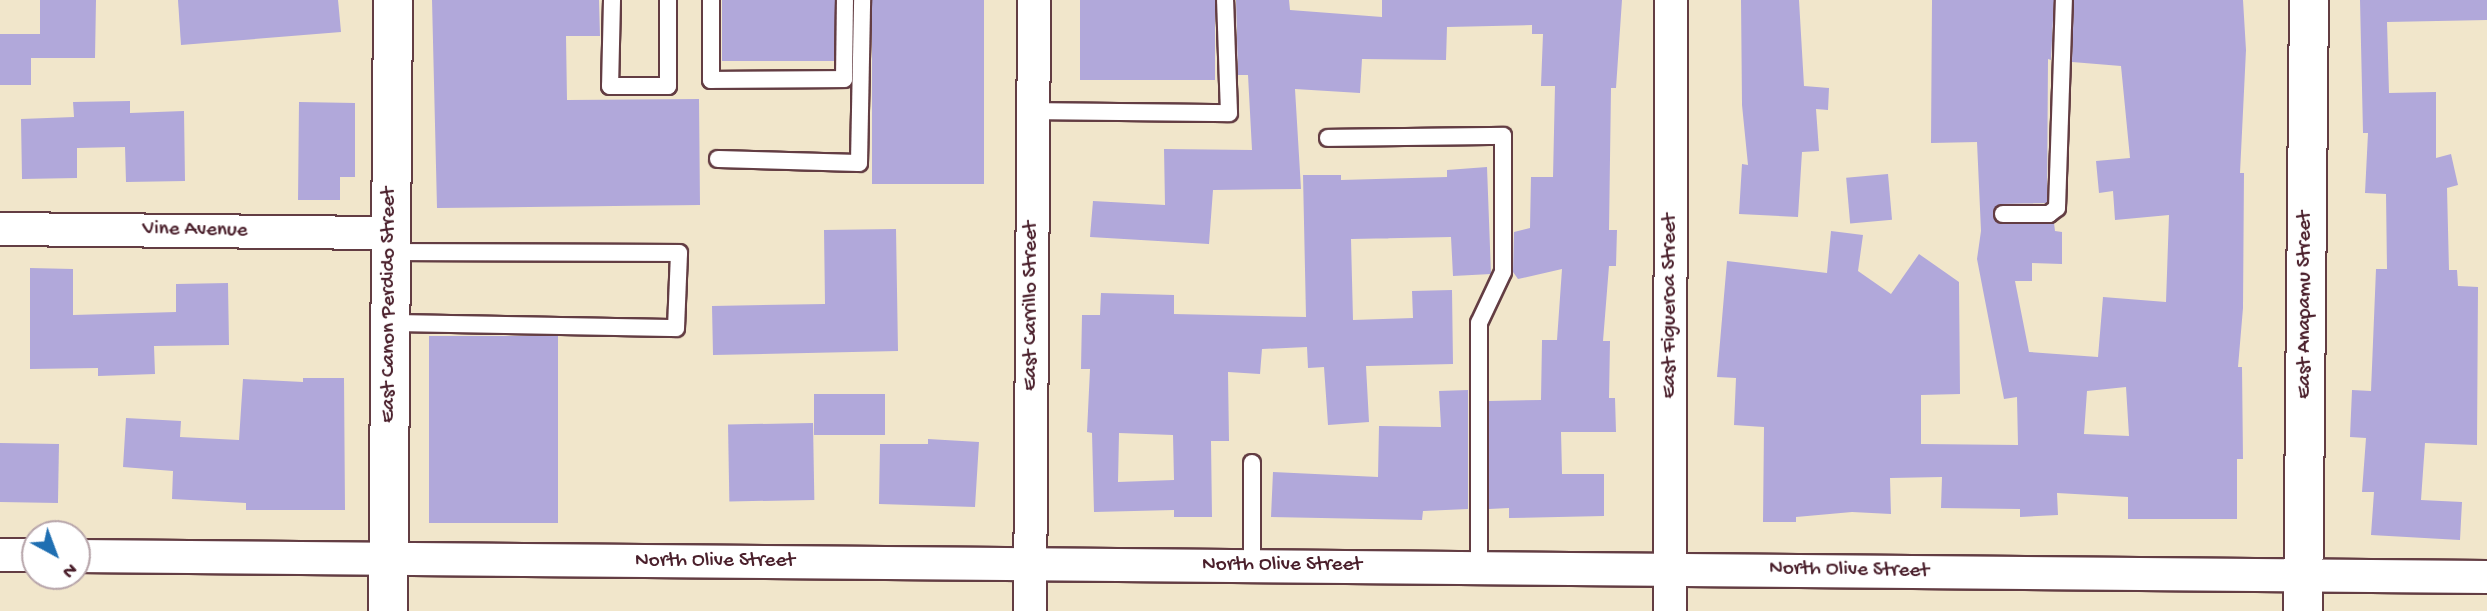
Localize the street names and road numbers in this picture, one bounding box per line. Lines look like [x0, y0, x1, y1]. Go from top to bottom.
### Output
street label: East Canon Perdido Street [377, 187, 403, 423]
street label: East Anapamu Street [2293, 211, 2319, 399]
street label: East Figueroa Street [1658, 214, 1684, 398]
street label: Vine Avenue [142, 217, 248, 245]
street label: East Carrillo Street [1019, 221, 1045, 391]
street label: North Olive Street [635, 549, 795, 575]
street label: North Olive Street [1202, 553, 1362, 579]
street label: North Olive Street [1769, 557, 1929, 585]

